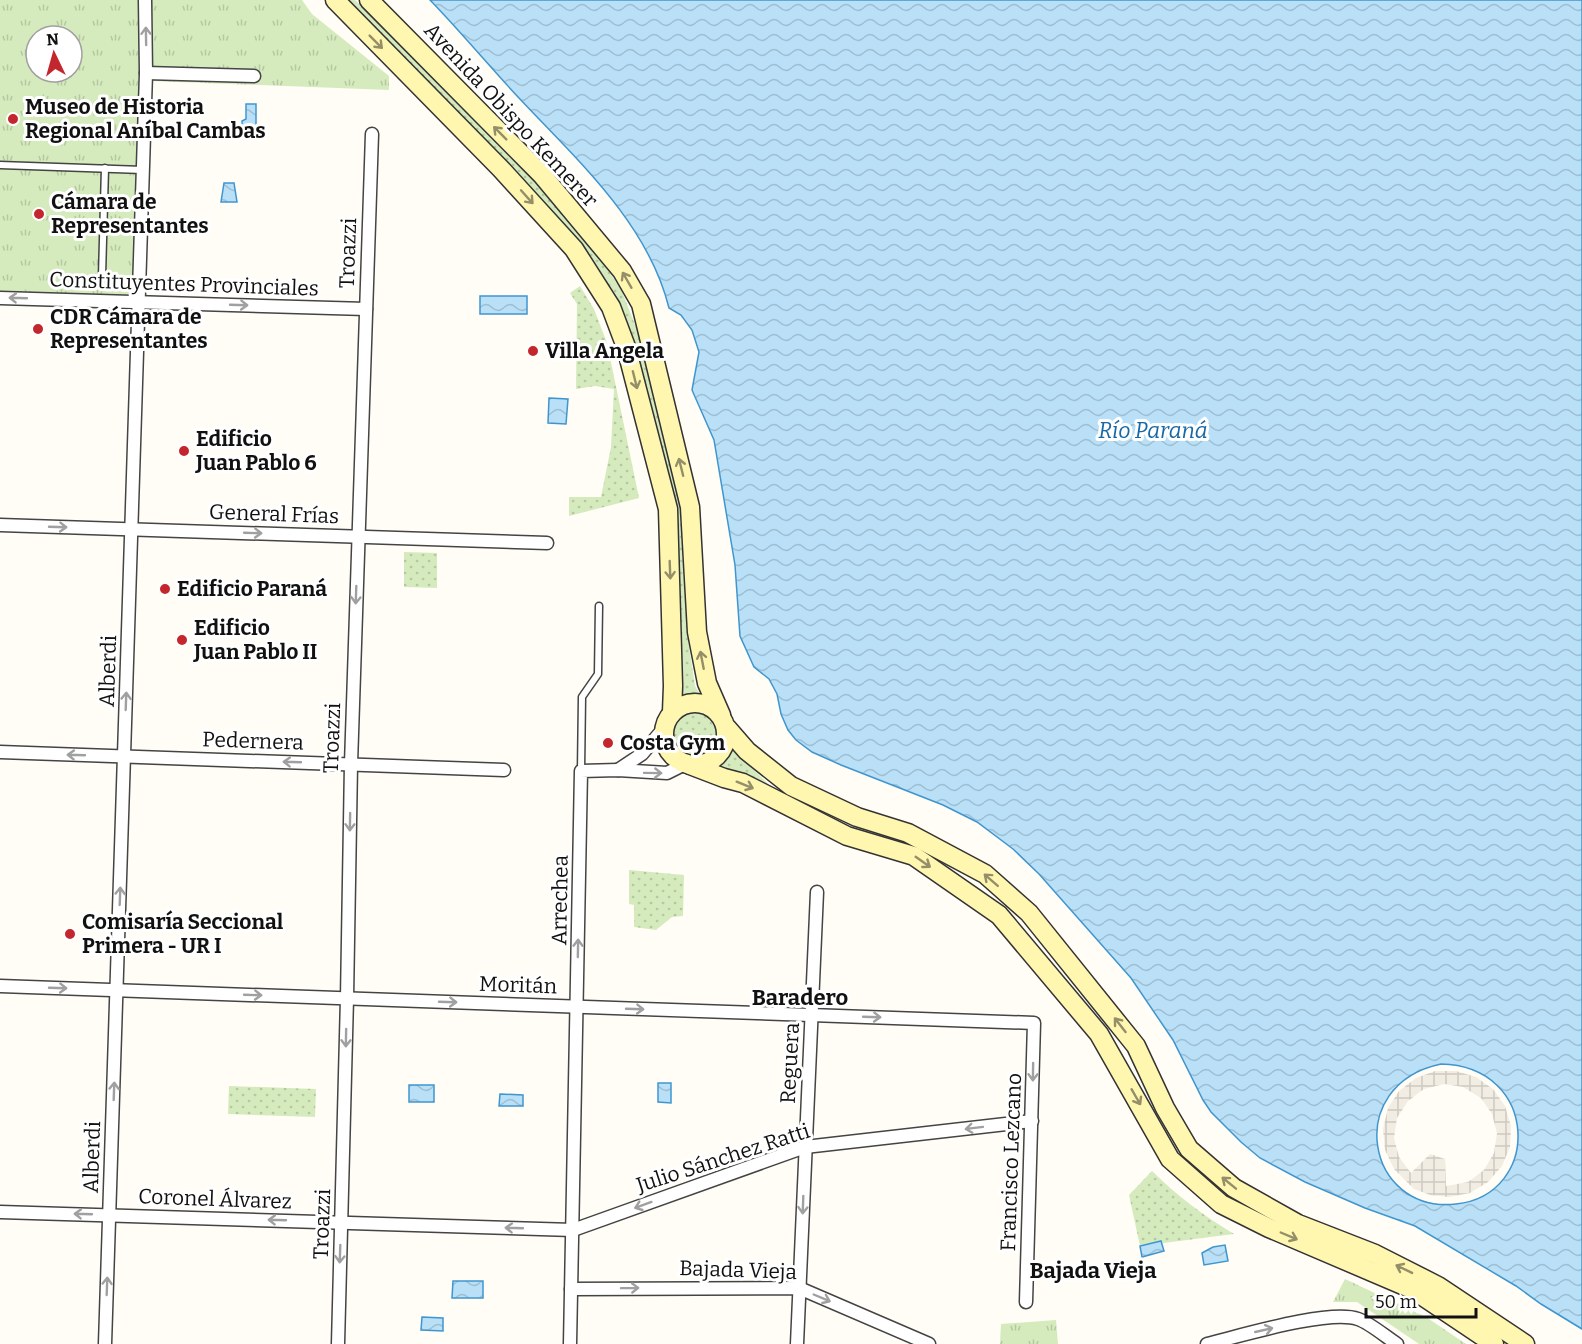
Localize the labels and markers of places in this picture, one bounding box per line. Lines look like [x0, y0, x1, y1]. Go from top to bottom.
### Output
place label: Museo de Historia Regional Aníbal Cambas [25, 94, 266, 144]
marker: Museo de Historia Regional Aníbal Cambas [6, 112, 20, 126]
place label: Cámara de Representantes [51, 189, 209, 239]
marker: Cámara de Representantes [32, 207, 46, 221]
place label: CDR Cámara de Representantes [50, 304, 208, 354]
marker: CDR Cámara de Representantes [31, 322, 45, 336]
place label: Villa Angela [545, 338, 664, 364]
marker: Villa Angela [526, 344, 540, 358]
place label: Edificio Juan Pablo 6 [195, 426, 317, 476]
marker: Edificio Juan Pablo 6 [177, 444, 191, 458]
place label: Edificio Paraná [177, 576, 327, 602]
marker: Edificio Paraná [158, 582, 172, 596]
place label: Edificio Juan Pablo II [193, 615, 317, 665]
marker: Edificio Juan Pablo II [175, 633, 189, 647]
place label: Costa Gym [620, 730, 725, 756]
marker: Costa Gym [601, 736, 615, 750]
place label: Comisaría Seccional Primera - UR I [82, 909, 284, 959]
marker: Comisaría Seccional Primera - UR I [63, 927, 77, 941]

